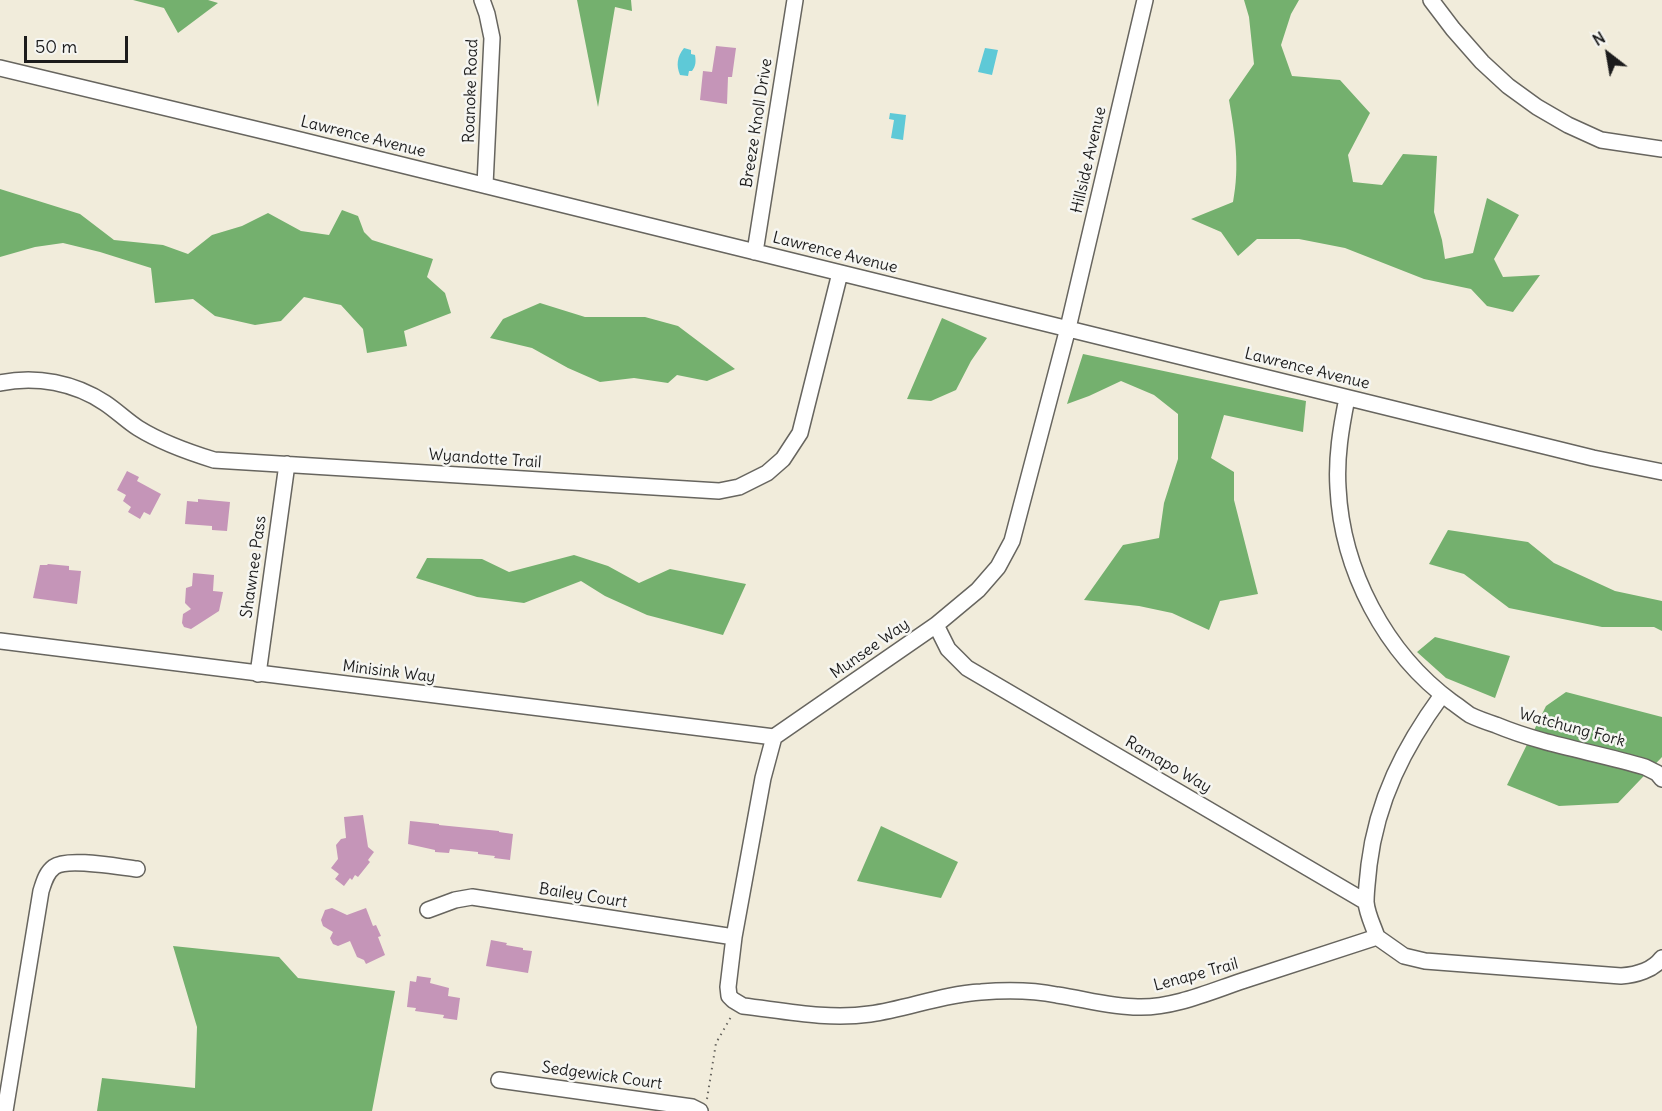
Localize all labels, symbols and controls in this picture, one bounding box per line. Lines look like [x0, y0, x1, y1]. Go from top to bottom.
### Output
scale bar [27, 24, 130, 62]
north arrow [1578, 24, 1638, 84]
text: N [1589, 27, 1609, 50]
text: 50 m [35, 35, 77, 58]
street label: Roanoke Road [460, 38, 482, 144]
street label: Breeze Knoll Drive [737, 57, 777, 189]
street label: Hillside Avenue [1067, 105, 1111, 215]
street label: Lawrence Avenue [299, 112, 427, 162]
street label: Lawrence Avenue [771, 228, 899, 278]
street label: Lawrence Avenue [1243, 344, 1371, 394]
street label: Wyandotte Trail [428, 445, 542, 473]
street label: Shawnee Pass [237, 515, 271, 619]
street label: Munsee Way [827, 615, 913, 683]
street label: Minisink Way [341, 657, 437, 687]
street label: Watchung Fork [1517, 705, 1627, 751]
street label: Ramapo Way [1121, 733, 1215, 797]
street label: Bailey Court [538, 880, 628, 912]
street label: Lenape Trail [1152, 955, 1240, 995]
street label: Sedgewick Court [541, 1058, 663, 1094]

